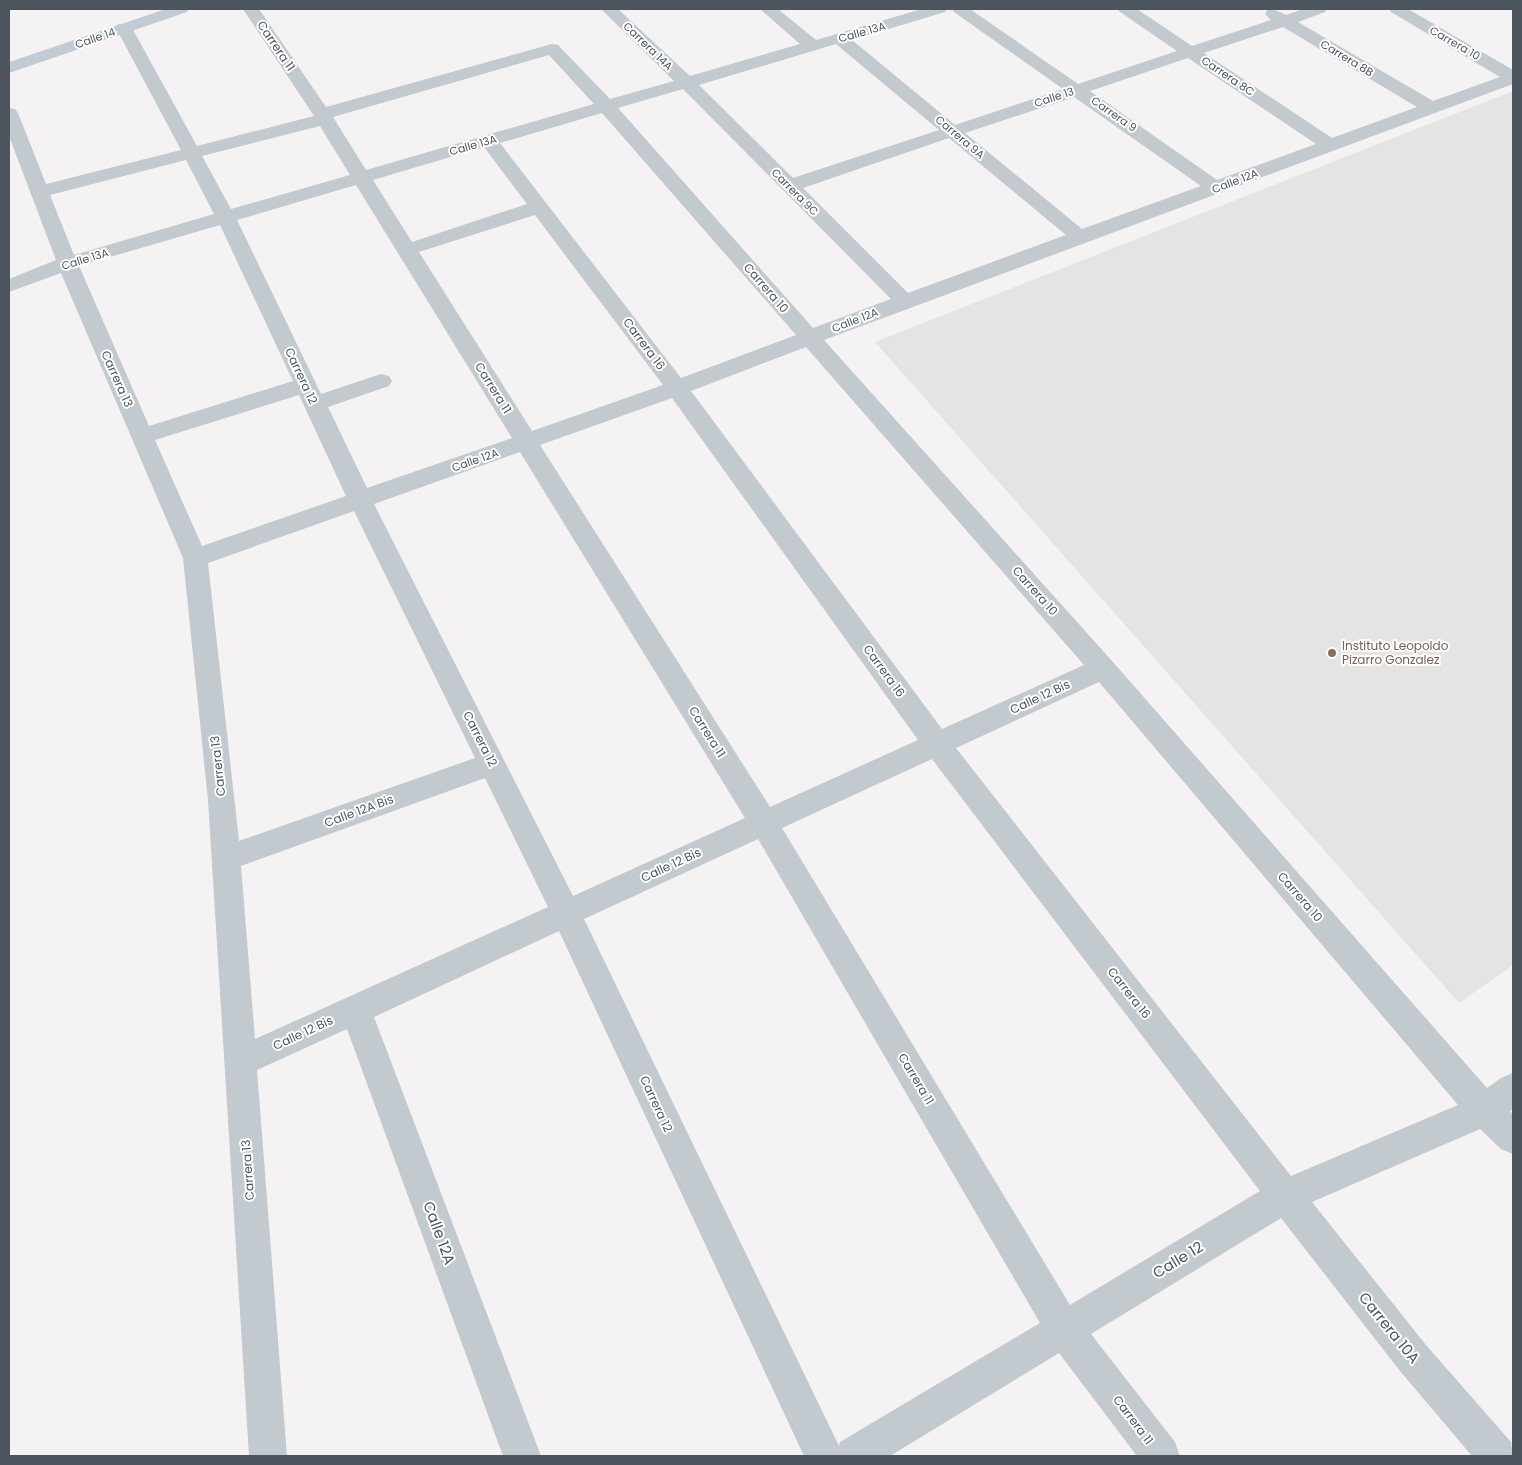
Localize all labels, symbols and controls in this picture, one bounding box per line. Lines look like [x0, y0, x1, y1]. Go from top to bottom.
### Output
street label: Carrera 11 [253, 17, 299, 74]
street label: Calle 13A [836, 17, 888, 46]
street label: Carrera 14A [620, 18, 677, 74]
street label: Carrera 10 [1427, 22, 1483, 64]
street label: Calle 14 [73, 24, 117, 52]
street label: Carrera 8B [1318, 36, 1377, 80]
street label: Carrera 8C [1198, 52, 1258, 100]
street label: Calle 13 [1032, 83, 1076, 111]
street label: Carrera 9 [1088, 92, 1140, 136]
street label: Carrera 9A [932, 112, 988, 163]
street label: Calle 13A [447, 130, 499, 159]
street label: Carrera 9C [768, 165, 822, 219]
street label: Calle 12A [1210, 165, 1261, 197]
street label: Calle 13A [59, 244, 111, 274]
street label: Carrera 10 [740, 259, 793, 316]
street label: Calle 12A [830, 304, 881, 336]
street label: Carrera 16 [619, 314, 670, 373]
street label: Carrera 12 [281, 345, 322, 407]
street label: Carrera 13 [97, 348, 138, 410]
street label: Carrera 11 [471, 359, 516, 417]
street label: Calle 12A [450, 444, 501, 475]
street label: Carrera 10 [1009, 562, 1062, 619]
place label: Instituto Leopoldo Pizarro Gonzalez [1342, 637, 1449, 668]
street label: Carrera 16 [860, 641, 909, 700]
marker: Instituto Leopoldo Pizarro Gonzalez [1326, 647, 1338, 659]
street label: Calle 12 Bis [1007, 675, 1073, 718]
street label: Carrera 11 [685, 703, 730, 761]
street label: Carrera 12 [459, 708, 502, 770]
street label: Carrera 13 [206, 735, 229, 797]
street label: Calle 12A Bis [322, 790, 396, 831]
street label: Calle 12 Bis [638, 843, 704, 886]
street label: Carrera 10 [1274, 868, 1327, 925]
street label: Carrera 16 [1104, 963, 1155, 1022]
street label: Calle 12 Bis [270, 1011, 336, 1054]
street label: Carrera 11 [894, 1050, 938, 1108]
street label: Carrera 12 [636, 1073, 677, 1135]
street label: Carrera 13 [237, 1139, 258, 1201]
street label: Calle 12A [418, 1198, 461, 1267]
street label: Calle 12 [1148, 1236, 1207, 1283]
street label: Carrera 10A [1354, 1288, 1425, 1368]
street label: Carrera 11 [1109, 1392, 1157, 1448]

